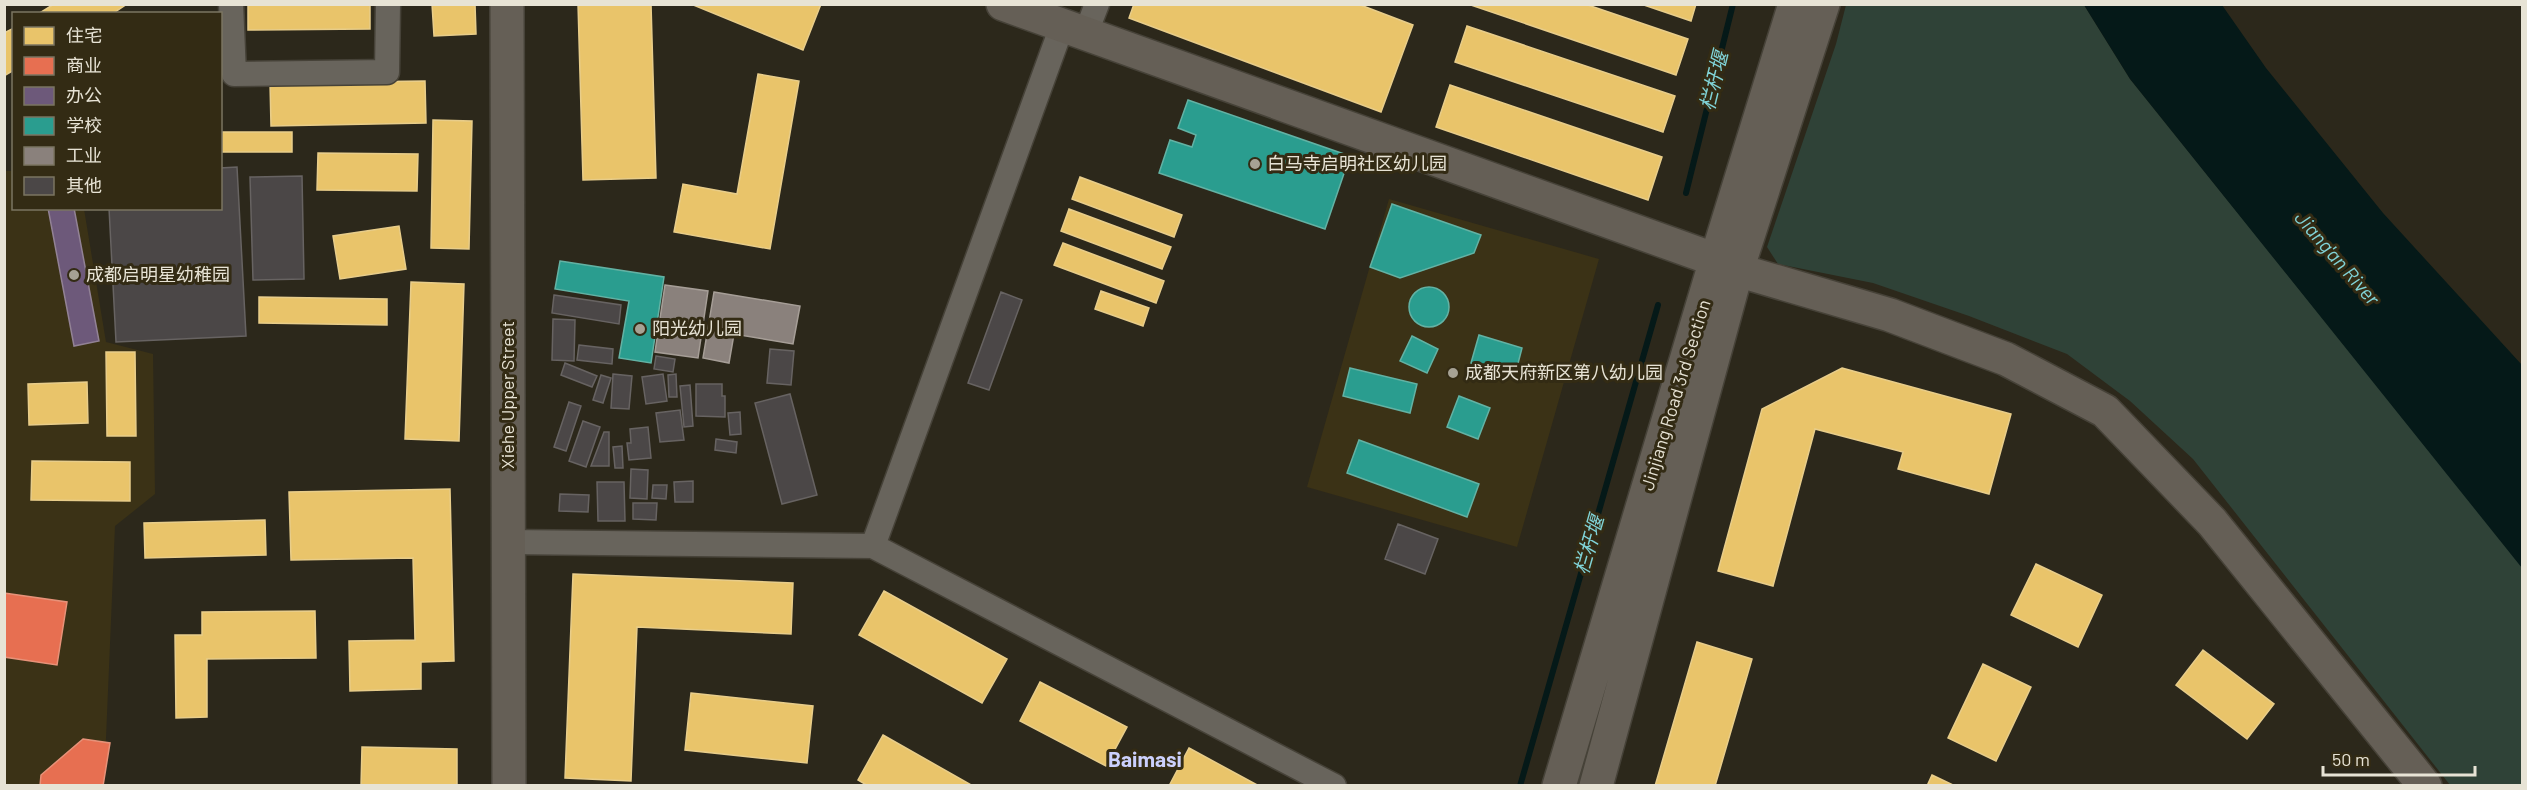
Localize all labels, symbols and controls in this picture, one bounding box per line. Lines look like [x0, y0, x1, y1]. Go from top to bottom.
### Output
legend [12, 12, 222, 210]
text: 住宅 [66, 24, 102, 46]
water label: 栏杆堰 [1694, 46, 1733, 113]
text: 商业 [66, 54, 102, 76]
text: 办公 [66, 84, 102, 106]
text: 学校 [66, 114, 102, 136]
text: 工业 [66, 144, 102, 166]
place label: 白马寺启明社区幼儿园 [1267, 152, 1447, 174]
marker: 白马寺启明社区幼儿园 [1248, 157, 1262, 171]
text: 其他 [66, 174, 102, 196]
water label: Jiang'an River [2290, 205, 2386, 310]
place label: 成都启明星幼稚园 [86, 263, 230, 285]
marker: 成都启明星幼稚园 [67, 268, 81, 282]
street label: Jinjiang Road 3rd Section [1636, 297, 1715, 493]
place label: 阳光幼儿园 [652, 317, 742, 339]
street label: Xiehe Upper Street [496, 321, 518, 469]
marker: 阳光幼儿园 [633, 322, 647, 336]
place label: 成都天府新区第八幼儿园 [1465, 361, 1663, 383]
marker: 成都天府新区第八幼儿园 [1446, 366, 1460, 380]
water label: 栏杆堰 [1568, 510, 1609, 577]
scale bar [2323, 739, 2474, 777]
district label: Baimasi [1108, 746, 1182, 771]
text: 50 m [2332, 748, 2370, 770]

